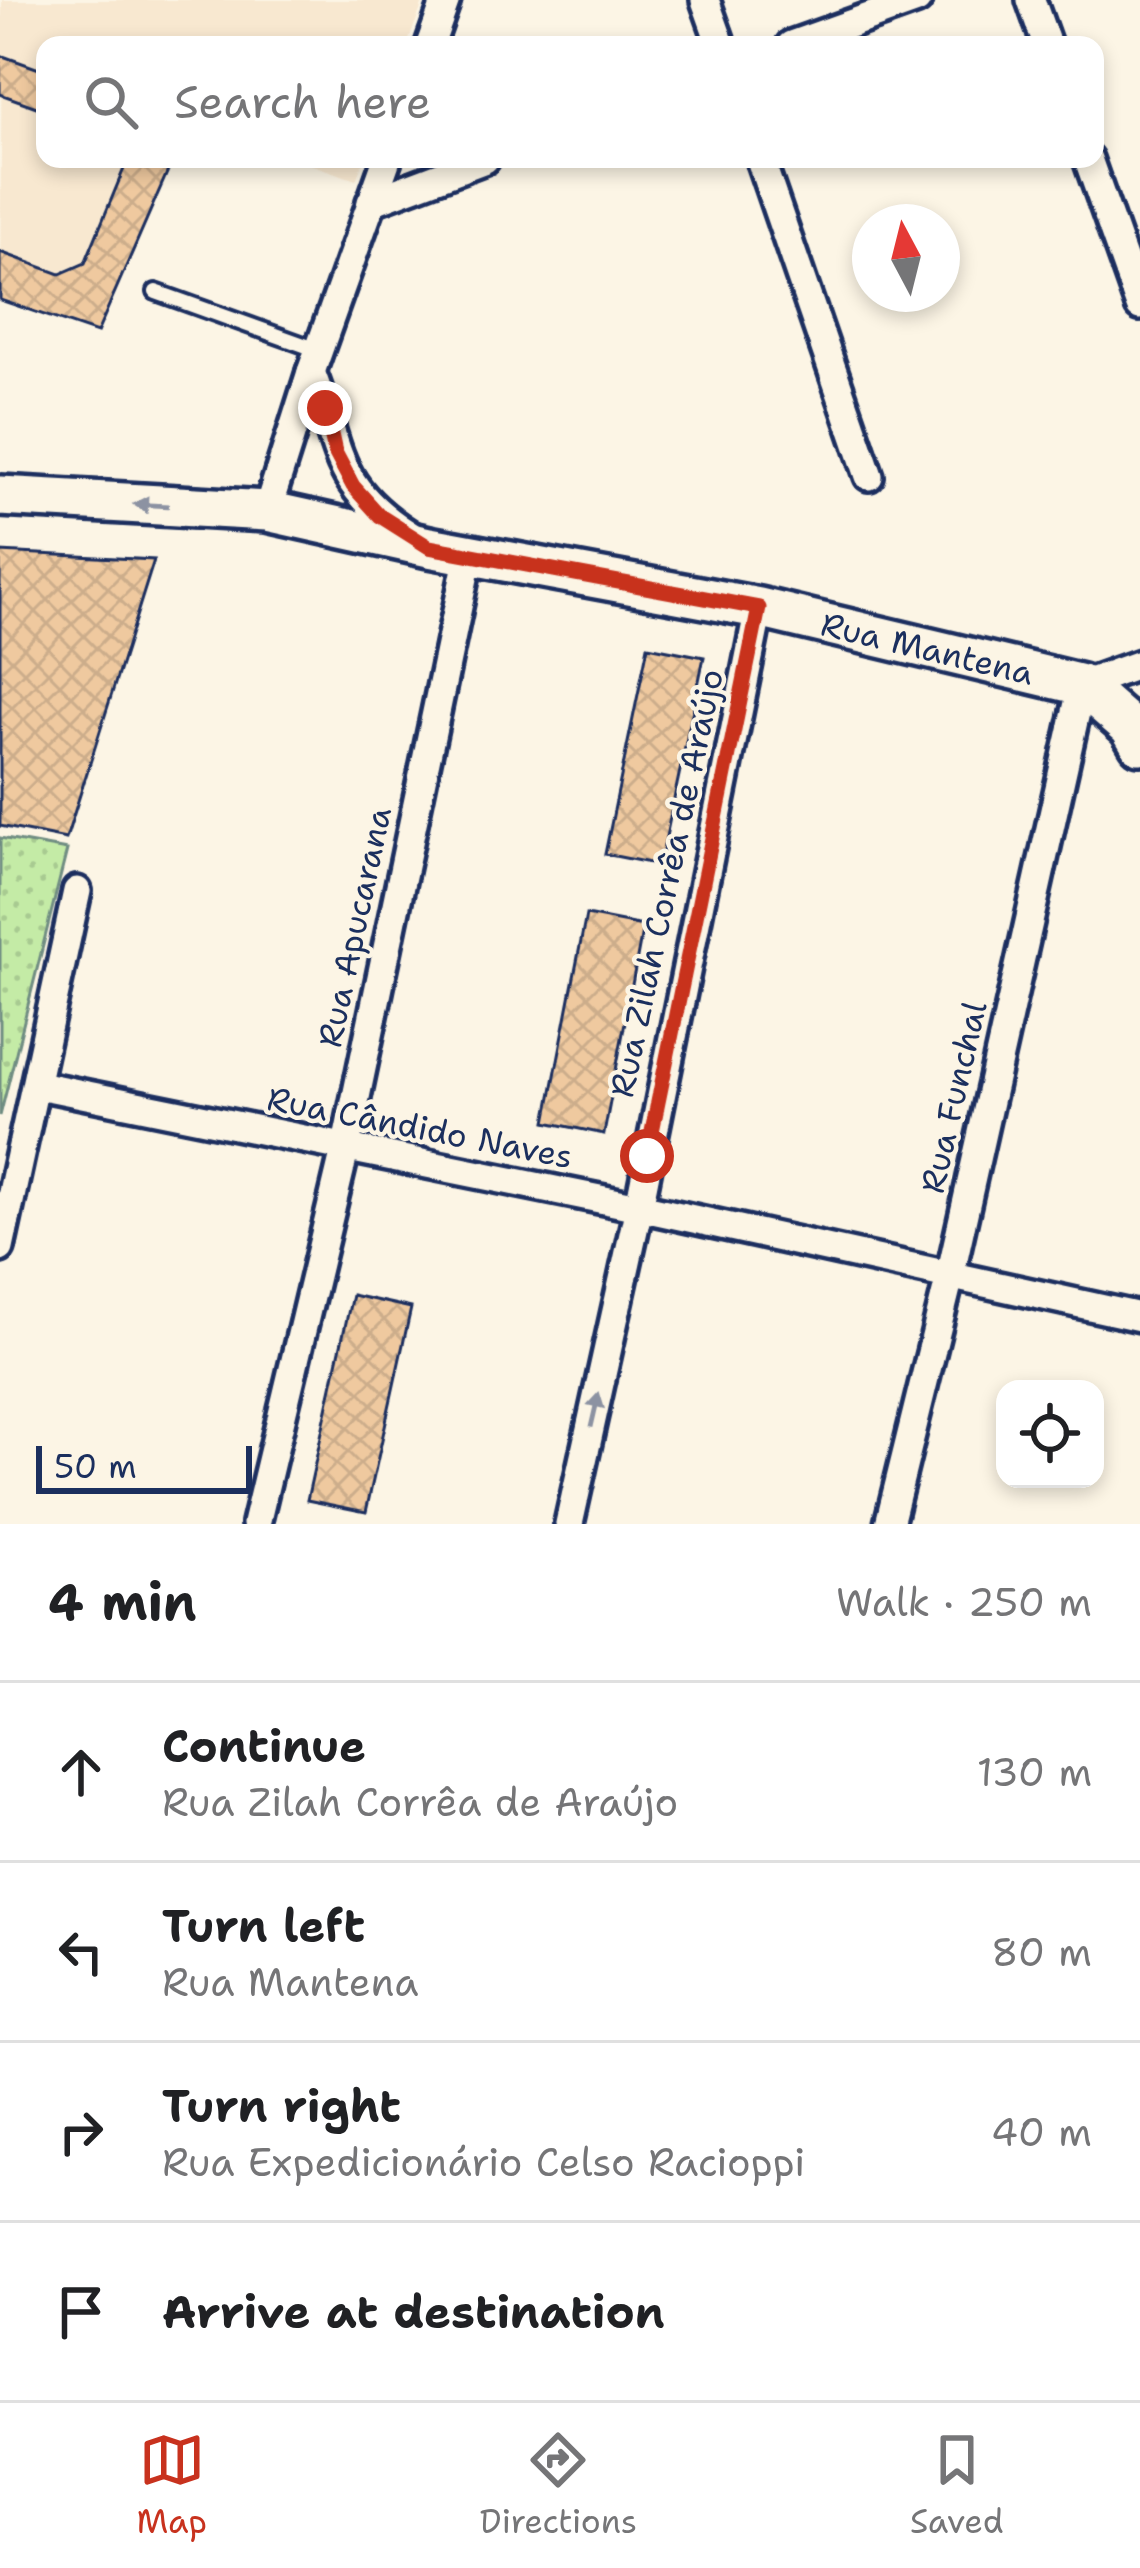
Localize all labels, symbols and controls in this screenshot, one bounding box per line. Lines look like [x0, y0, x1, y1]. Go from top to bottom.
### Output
search box [36, 36, 1104, 168]
icon: search [78, 69, 144, 135]
text: Search here [174, 72, 431, 132]
north arrow [852, 204, 960, 312]
route end [298, 381, 352, 435]
one-way arrow [132, 495, 169, 514]
street label: Rua Mantena [816, 602, 1038, 696]
street label: Rua Zilah Corrêa de Araújo [599, 665, 734, 1101]
street label: Rua Apucarana [307, 803, 402, 1051]
street label: Rua Funchal [910, 997, 997, 1197]
street label: Rua Cândido Naves [263, 1076, 576, 1179]
route start [620, 1129, 674, 1183]
map controls [996, 1380, 1104, 1488]
button: locate [996, 1380, 1104, 1488]
one-way arrow [586, 1390, 605, 1428]
scale bar [36, 1440, 252, 1493]
text: 50 m [54, 1444, 137, 1489]
text: 4 min [48, 1568, 197, 1636]
text: Walk · 250 m [836, 1576, 1092, 1628]
text: Continue [162, 1716, 366, 1776]
icon: ahead [48, 1739, 114, 1805]
text: 130 m [977, 1746, 1092, 1798]
text: Rua Zilah Corrêa de Araújo [162, 1776, 678, 1828]
text: Turn left [162, 1896, 365, 1956]
icon: left [48, 1919, 114, 1985]
text: 80 m [991, 1926, 1092, 1978]
text: Rua Mantena [162, 1956, 418, 2008]
text: Turn right [162, 2076, 401, 2136]
icon: right [48, 2099, 114, 2165]
text: 40 m [991, 2106, 1092, 2158]
text: Rua Expedicionário Celso Racioppi [162, 2136, 805, 2188]
icon: arrive [48, 2279, 114, 2345]
text: Arrive at destination [162, 2282, 665, 2342]
tab: Map [136, 2427, 207, 2544]
tab: Directions [480, 2427, 637, 2544]
tab: Saved [910, 2427, 1004, 2544]

